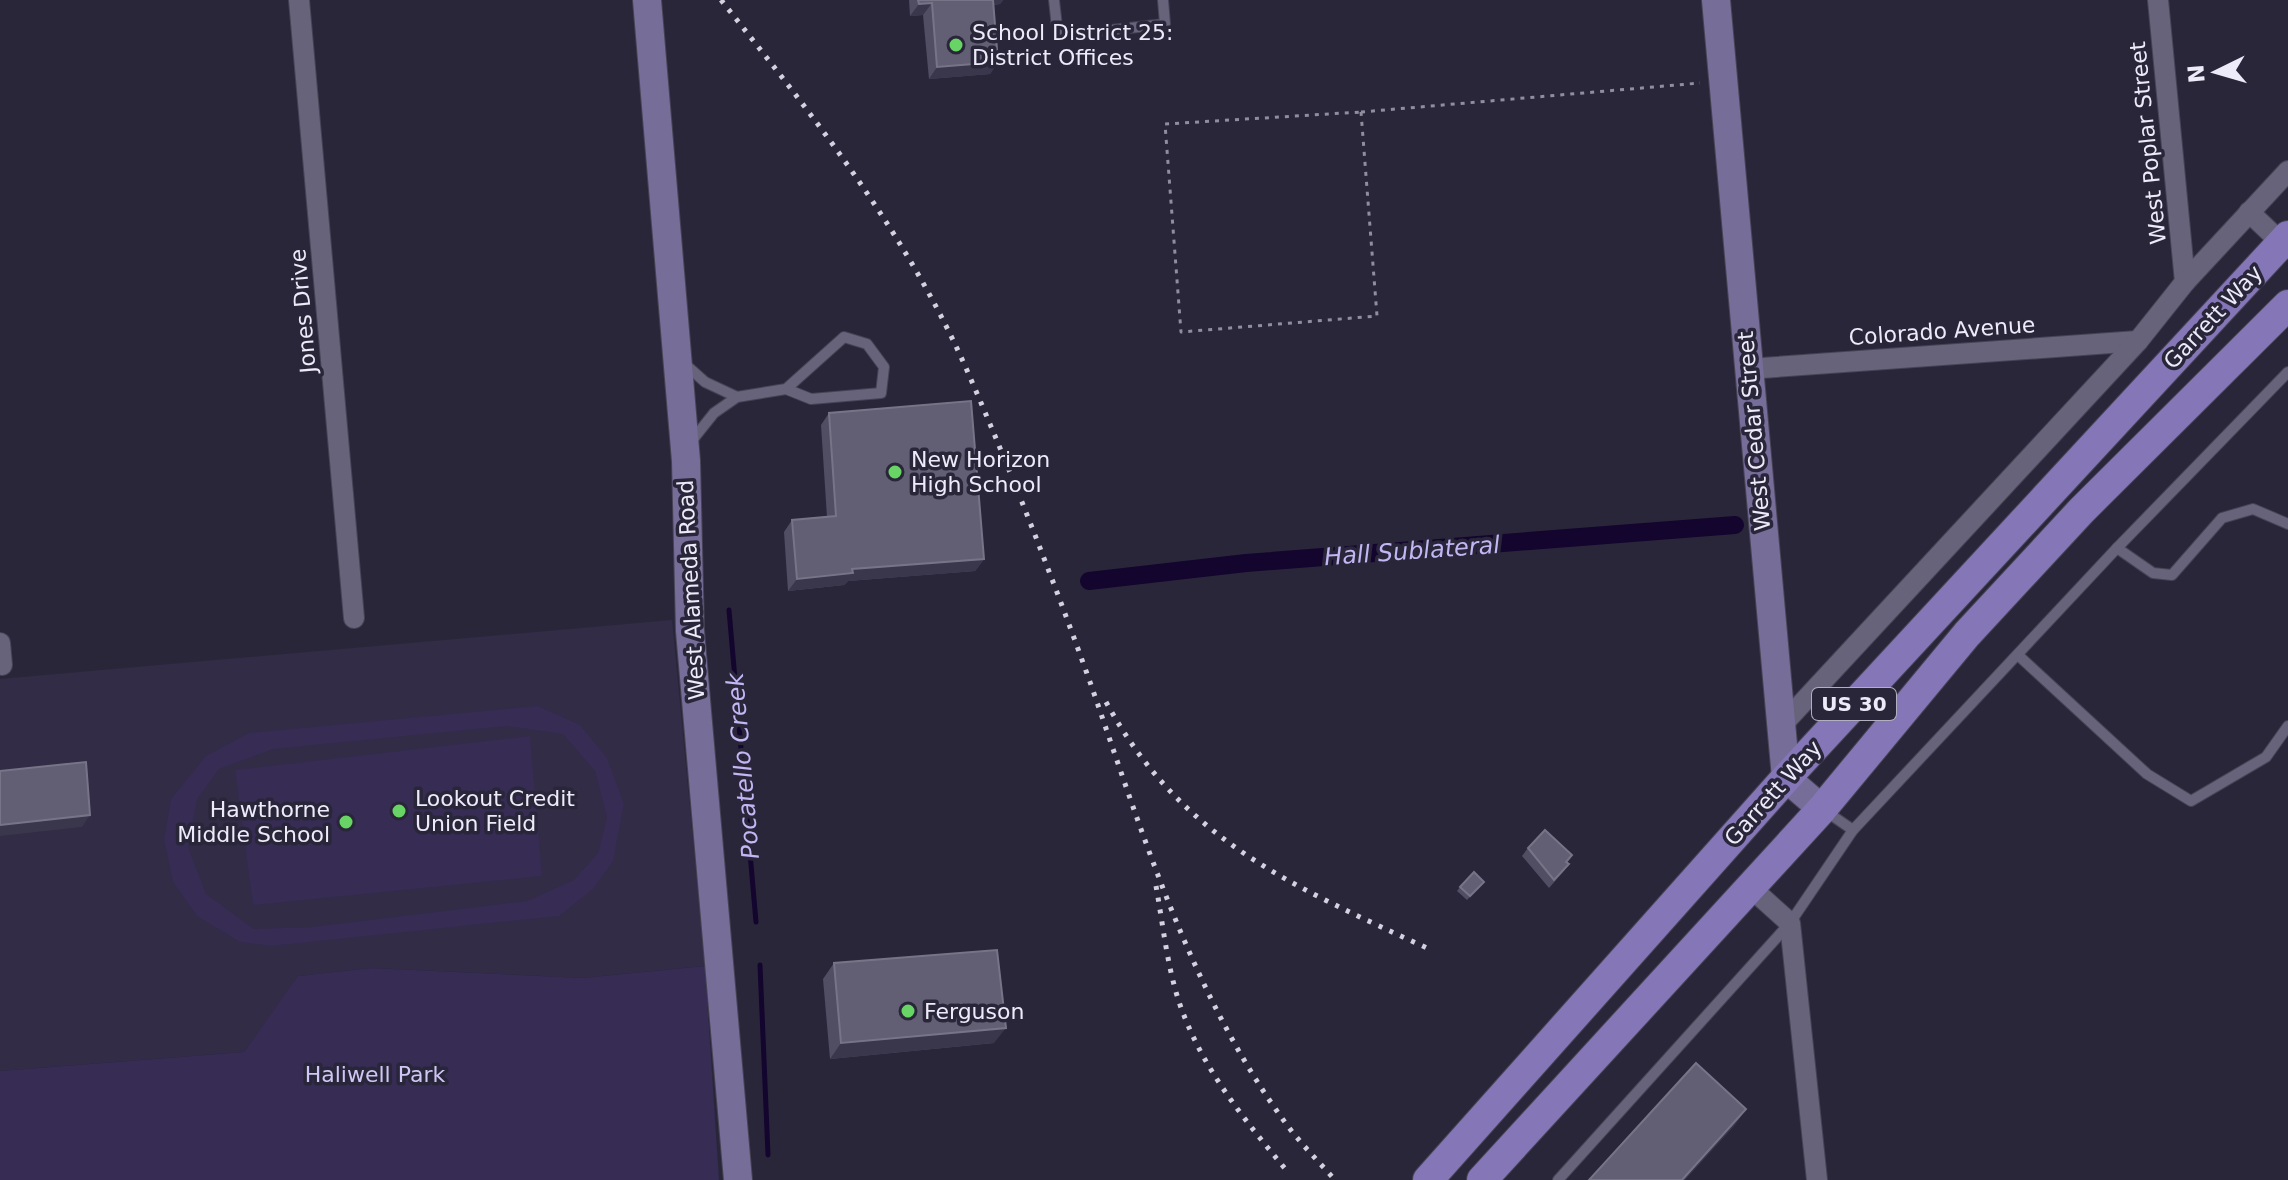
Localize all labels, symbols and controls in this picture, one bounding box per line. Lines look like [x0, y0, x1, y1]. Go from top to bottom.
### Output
place label: School District 25: District Offices [972, 20, 1173, 70]
north arrow [2176, 32, 2256, 112]
marker: School District 25: District Offices [947, 36, 965, 54]
street label: West Poplar Street [2125, 40, 2171, 245]
text: N [2183, 63, 2210, 84]
street label: Jones Drive [285, 248, 321, 376]
street label: Garrett Way [2159, 260, 2267, 374]
street label: Colorado Avenue [1848, 312, 2036, 350]
street label: West Cedar Street [1733, 330, 1775, 532]
place label: New Horizon High School [911, 447, 1050, 497]
marker: New Horizon High School [886, 463, 904, 481]
street label: West Alameda Road [673, 479, 709, 701]
water label: Hall Sublateral [1323, 531, 1501, 571]
water label: Pocatello Creek [721, 671, 765, 860]
road number: US 30 [1812, 688, 1896, 720]
street label: Garrett Way [1719, 735, 1827, 851]
place label: Lookout Credit Union Field [415, 786, 575, 836]
place label: Hawthorne Middle School [177, 797, 330, 847]
marker: Lookout Credit Union Field [390, 802, 408, 820]
marker: Hawthorne Middle School [337, 813, 355, 831]
place label: Ferguson [924, 999, 1024, 1024]
marker: Ferguson [899, 1002, 917, 1020]
park label: Haliwell Park [305, 1062, 446, 1087]

